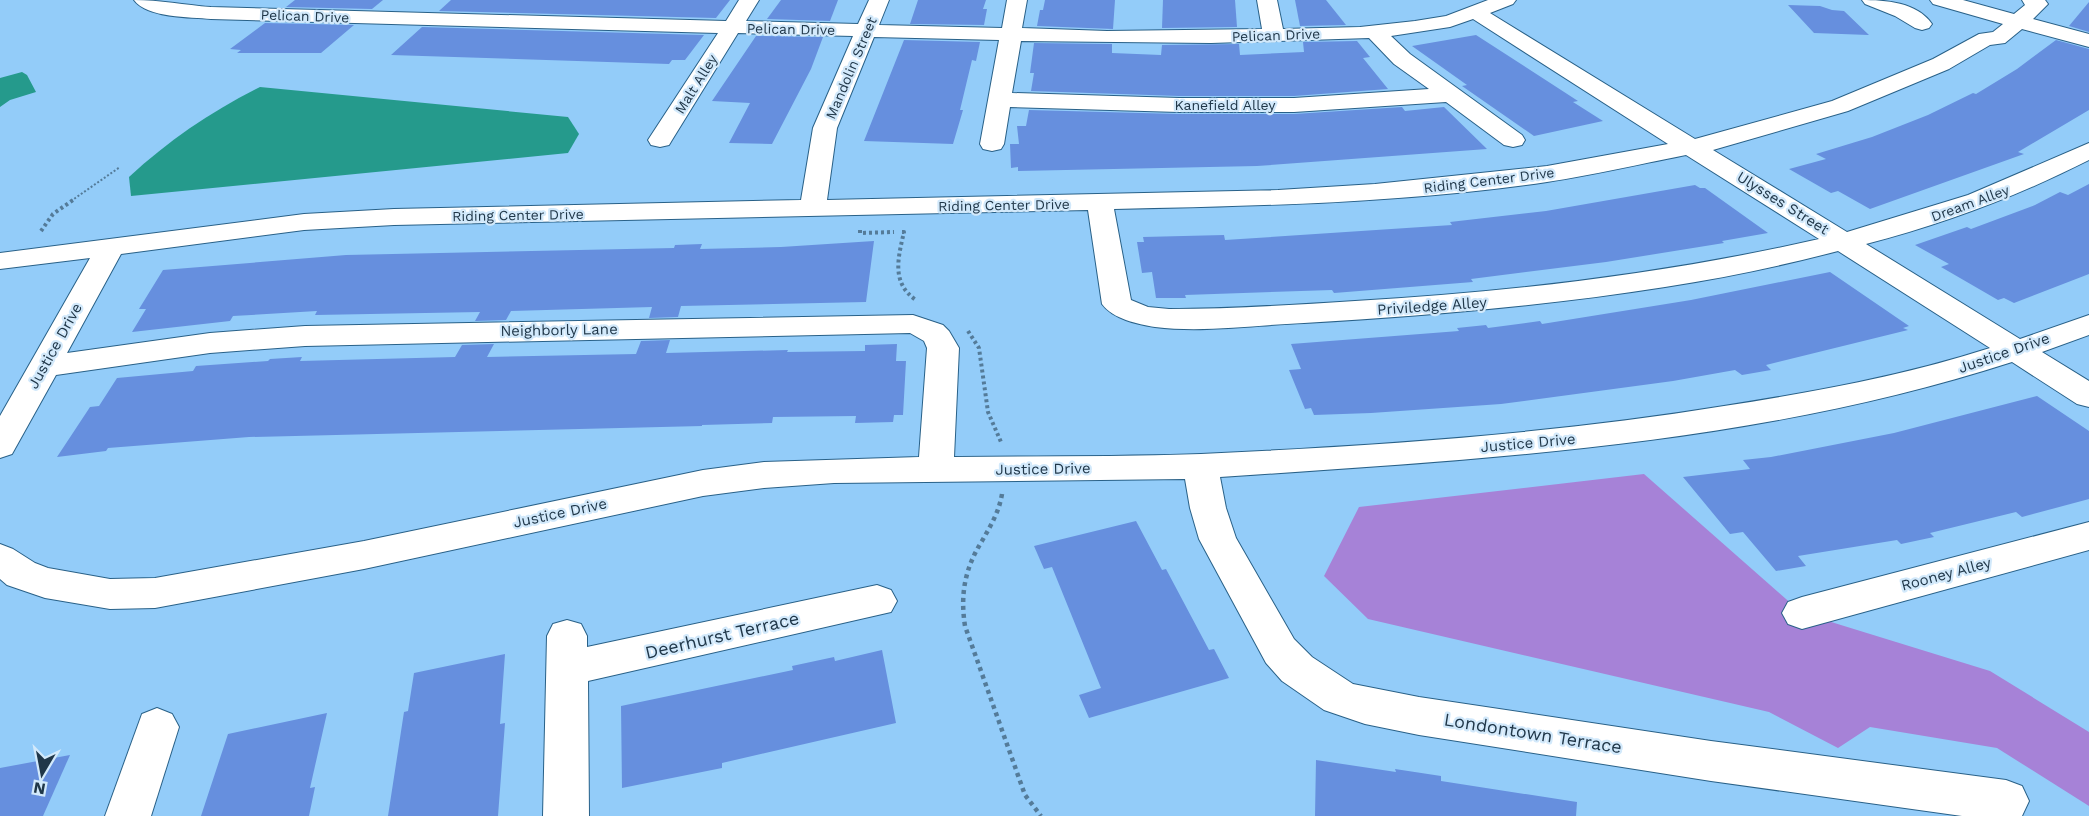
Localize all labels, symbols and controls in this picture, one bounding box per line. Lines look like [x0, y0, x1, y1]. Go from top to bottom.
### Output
street label: Pelican Drive [260, 6, 350, 26]
street label: Mandolin Street [822, 14, 880, 121]
street label: Pelican Drive [747, 20, 835, 38]
street label: Pelican Drive [1231, 25, 1321, 45]
street label: Malt Alley [672, 51, 721, 117]
street label: Kanefield Alley [1175, 97, 1276, 113]
street label: Riding Center Drive [1423, 164, 1555, 196]
street label: Ulysses Street [1734, 168, 1833, 239]
street label: Dream Alley [1929, 181, 2012, 225]
street label: Riding Center Drive [938, 196, 1070, 214]
street label: Riding Center Drive [452, 206, 584, 224]
street label: Priviledge Alley [1377, 293, 1488, 319]
street label: Justice Drive [24, 300, 86, 392]
street label: Neighborly Lane [500, 320, 618, 340]
street label: Justice Drive [1956, 329, 2052, 377]
street label: Justice Drive [1480, 430, 1576, 456]
street label: Justice Drive [995, 459, 1091, 479]
street label: Justice Drive [512, 494, 608, 532]
street label: Rooney Alley [1899, 553, 1993, 595]
street label: Deerhurst Terrace [643, 607, 801, 663]
street label: Londontown Terrace [1443, 709, 1623, 757]
north arrow [12, 744, 72, 804]
text: N [32, 778, 47, 799]

